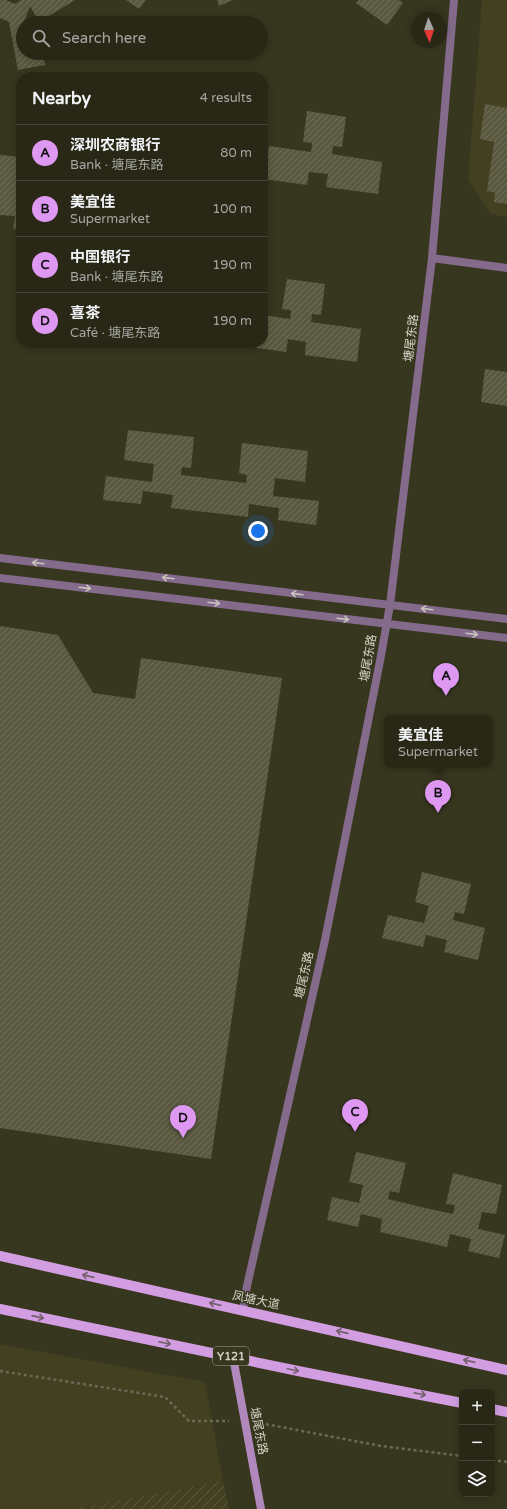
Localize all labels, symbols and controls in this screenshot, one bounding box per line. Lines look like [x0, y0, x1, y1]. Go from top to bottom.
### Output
north arrow [411, 12, 447, 48]
search box [16, 16, 268, 60]
icon: search [30, 27, 52, 49]
text: Search here [62, 29, 146, 47]
text: Nearby [32, 88, 91, 109]
text: 4 results [200, 90, 252, 106]
text: 深圳农商银行 [70, 136, 160, 154]
text: A [40, 145, 50, 161]
text: 80 m [220, 145, 252, 161]
text: Bank · 塘尾东路 [70, 157, 163, 173]
text: 美宜佳 [70, 193, 115, 211]
text: B [40, 201, 50, 217]
text: 100 m [212, 201, 252, 217]
text: Supermarket [70, 211, 150, 227]
text: 中国银行 [70, 248, 130, 266]
text: C [40, 257, 50, 273]
text: 190 m [212, 257, 252, 273]
text: Bank · 塘尾东路 [70, 269, 163, 285]
text: 喜茶 [70, 304, 100, 322]
text: D [40, 313, 50, 329]
text: 190 m [212, 313, 252, 329]
street label: 塘尾东路 [401, 313, 421, 363]
text: Café · 塘尾东路 [70, 325, 160, 341]
your location [248, 521, 268, 541]
one-way arrow [32, 559, 45, 567]
one-way arrow [162, 575, 175, 582]
one-way arrow [78, 584, 91, 592]
one-way arrow [291, 590, 304, 598]
one-way arrow [207, 600, 220, 607]
one-way arrow [421, 605, 434, 613]
one-way arrow [336, 615, 349, 623]
one-way arrow [465, 630, 478, 638]
street label: 塘尾东路 [357, 633, 379, 683]
pin: A [433, 663, 459, 696]
popup [384, 715, 492, 767]
text: 美宜佳 [398, 726, 443, 744]
text: Supermarket [398, 744, 478, 760]
pin: B [425, 780, 451, 813]
street label: 塘尾东路 [292, 950, 316, 1000]
pin: C [342, 1099, 368, 1132]
pin: D [170, 1105, 196, 1138]
one-way arrow [82, 1271, 95, 1279]
street label: 凤塘大道 [231, 1288, 281, 1312]
one-way arrow [209, 1300, 222, 1307]
one-way arrow [31, 1314, 44, 1322]
one-way arrow [336, 1328, 349, 1336]
one-way arrow [159, 1340, 172, 1348]
road number: Y121 [213, 1347, 249, 1365]
one-way arrow [463, 1356, 476, 1364]
one-way arrow [286, 1366, 299, 1374]
map controls [459, 1389, 495, 1497]
button: + [459, 1389, 495, 1425]
one-way arrow [413, 1391, 426, 1399]
street label: 塘尾东路 [248, 1406, 270, 1456]
button: − [459, 1425, 495, 1461]
button: layers [459, 1461, 495, 1497]

